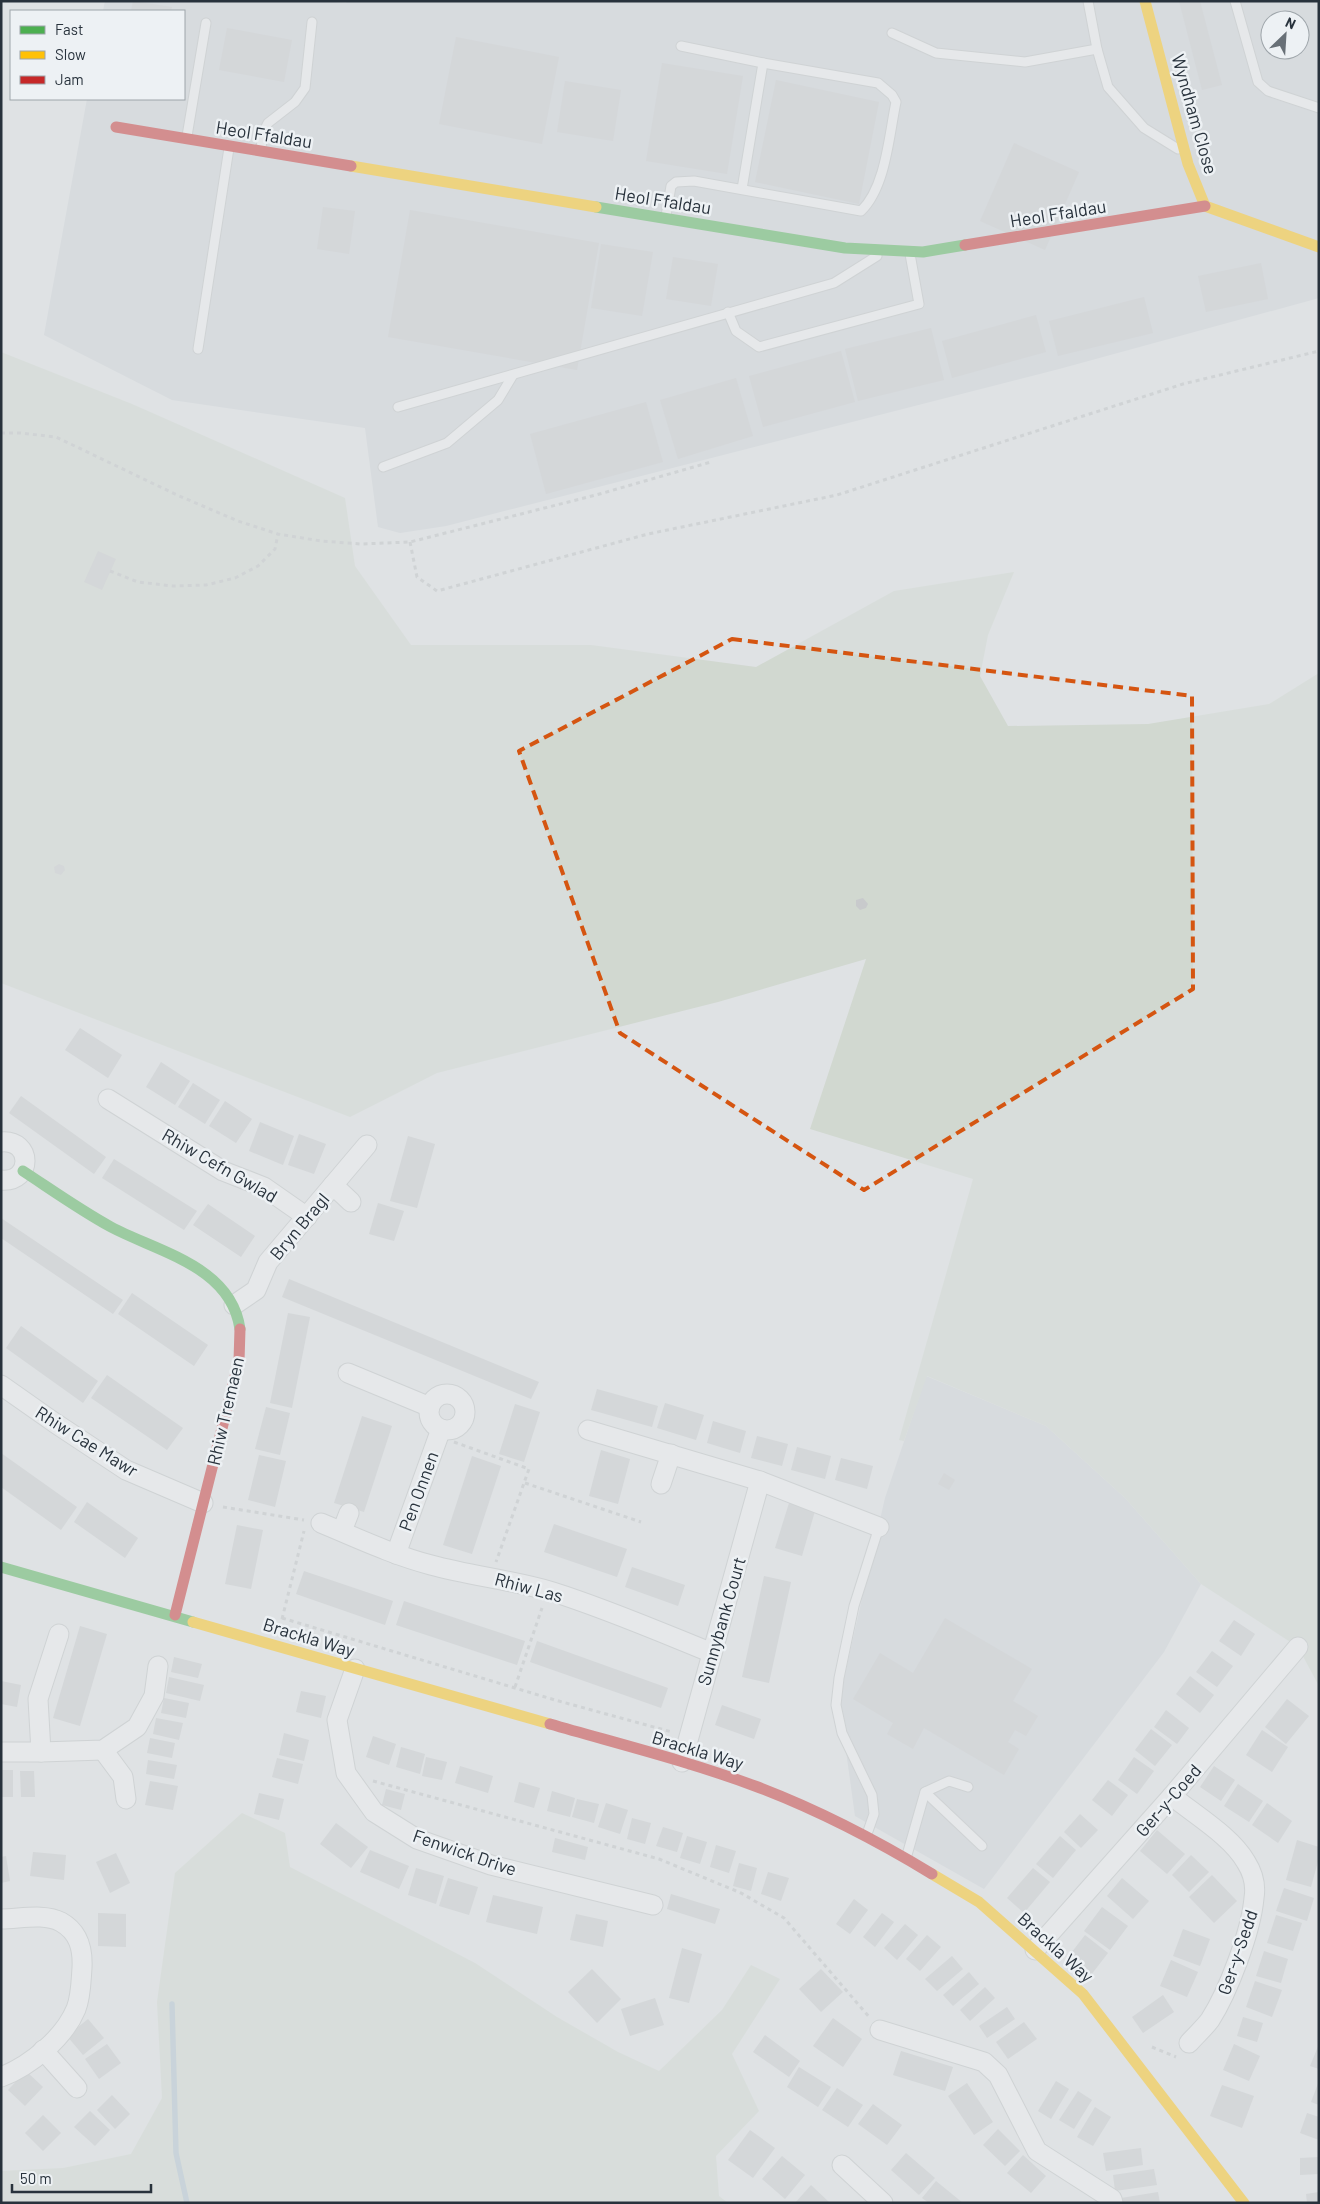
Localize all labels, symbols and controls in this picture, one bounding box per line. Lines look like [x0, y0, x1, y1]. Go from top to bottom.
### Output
legend [10, 10, 185, 100]
north arrow [1260, 10, 1310, 60]
text: N [1283, 13, 1299, 32]
text: Fast [55, 20, 83, 38]
text: Slow [55, 45, 86, 63]
street label: Wyndham Close [1167, 51, 1223, 177]
text: Jam [55, 70, 84, 88]
street label: Heol Ffaldau [214, 116, 314, 152]
street label: Heol Ffaldau [613, 182, 713, 218]
street label: Heol Ffaldau [1008, 195, 1108, 231]
street label: Rhiw Cefn Gwlad [159, 1123, 281, 1207]
street label: Bryn Bragl [265, 1188, 333, 1264]
street label: Rhiw Tremaen [202, 1355, 248, 1467]
street label: Rhiw Cae Mawr [32, 1401, 143, 1481]
street label: Pen Onnen [393, 1448, 443, 1534]
street label: Sunnybank Court [692, 1554, 750, 1688]
street label: Rhiw Las [492, 1567, 566, 1607]
street label: Brackla Way [261, 1613, 357, 1661]
street label: Brackla Way [650, 1726, 746, 1774]
street label: Ger-y-Coed [1130, 1759, 1206, 1841]
street label: Fenwick Drive [410, 1824, 520, 1880]
street label: Brackla Way [1013, 1907, 1099, 1987]
street label: Ger-y-Sedd [1212, 1907, 1262, 1997]
scale bar [12, 2162, 151, 2194]
text: 50 m [20, 2169, 52, 2187]

